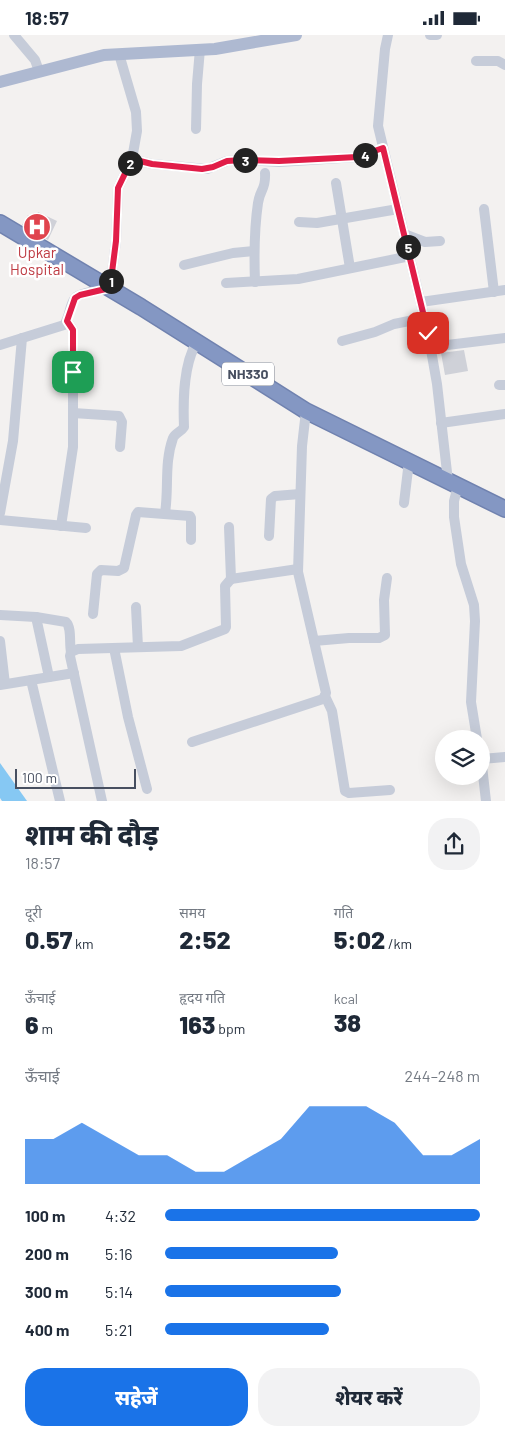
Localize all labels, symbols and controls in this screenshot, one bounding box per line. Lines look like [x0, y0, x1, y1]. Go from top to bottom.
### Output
text: 18:57 [25, 6, 69, 29]
pin: 4 [352, 143, 378, 167]
pin: 3 [232, 147, 258, 173]
text: 4 [361, 147, 370, 164]
pin: 2 [118, 151, 142, 175]
text: 3 [242, 152, 249, 169]
text: 2 [127, 155, 134, 172]
hospital icon: Upkar Hospital [22, 212, 52, 242]
pin: 5 [396, 235, 420, 259]
text: 5 [405, 239, 412, 256]
place label: Upkar Hospital [10, 243, 64, 278]
pin: 1 [98, 269, 124, 293]
text: 1 [109, 273, 114, 290]
pin [407, 312, 449, 354]
icon: check [414, 319, 442, 347]
pin [52, 351, 94, 393]
icon: arrive [59, 358, 87, 386]
road number: NH330 [222, 363, 274, 385]
map controls [435, 730, 490, 785]
button: layers [435, 730, 490, 785]
scale bar [15, 766, 136, 789]
text: 100 m [22, 769, 57, 786]
text: शाम की दौड़ [25, 817, 158, 851]
button: share [428, 818, 480, 870]
text: 18:57 [25, 853, 60, 872]
text: दूरी [25, 904, 42, 921]
text: समय [179, 904, 205, 921]
text: गति [334, 904, 353, 921]
text: 0.57 [25, 924, 72, 954]
text: 2:52 [179, 924, 231, 954]
text: 5:02 [334, 924, 385, 954]
text: km [72, 935, 94, 952]
text: /km [385, 935, 412, 952]
text: ऊँचाई [25, 989, 55, 1006]
text: हृदय गति [179, 989, 225, 1006]
text: kcal [334, 990, 358, 1007]
text: 38 [334, 1007, 361, 1037]
text: 6 [25, 1009, 39, 1039]
text: 163 [179, 1009, 216, 1039]
text: m [39, 1020, 53, 1037]
text: bpm [216, 1020, 245, 1037]
text: ऊँचाई [25, 1066, 60, 1085]
text: 244–248 m [404, 1066, 480, 1085]
text: 100 m [25, 1206, 65, 1225]
text: 4:32 [105, 1206, 136, 1225]
text: 200 m [25, 1244, 69, 1263]
text: 5:16 [105, 1244, 133, 1263]
text: 300 m [25, 1282, 68, 1301]
text: 5:14 [105, 1282, 133, 1301]
text: 400 m [25, 1320, 69, 1339]
text: 5:21 [105, 1320, 133, 1339]
button: सहेजें [25, 1368, 248, 1426]
button: शेयर करें [258, 1368, 480, 1426]

